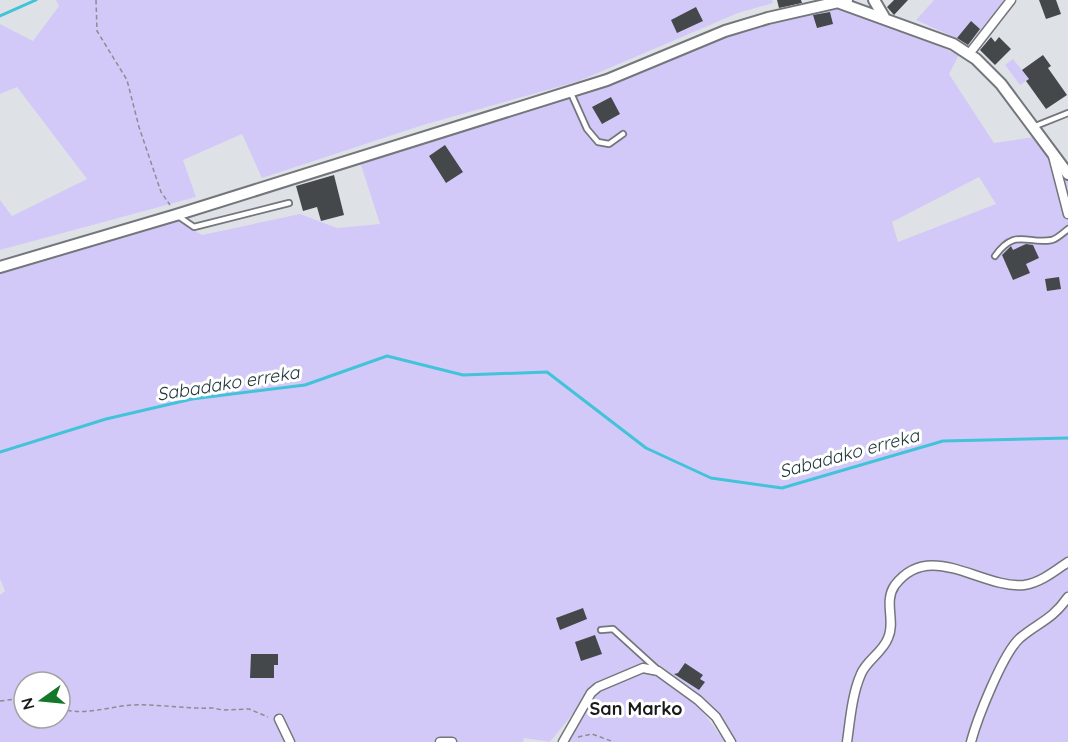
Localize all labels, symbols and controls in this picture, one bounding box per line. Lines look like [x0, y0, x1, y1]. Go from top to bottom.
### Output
water label: Sabadako erreka [155, 360, 302, 406]
water label: Sabadako erreka [776, 423, 923, 483]
north arrow [12, 670, 72, 730]
text: N [16, 696, 39, 712]
district label: San Marko [590, 697, 682, 720]

